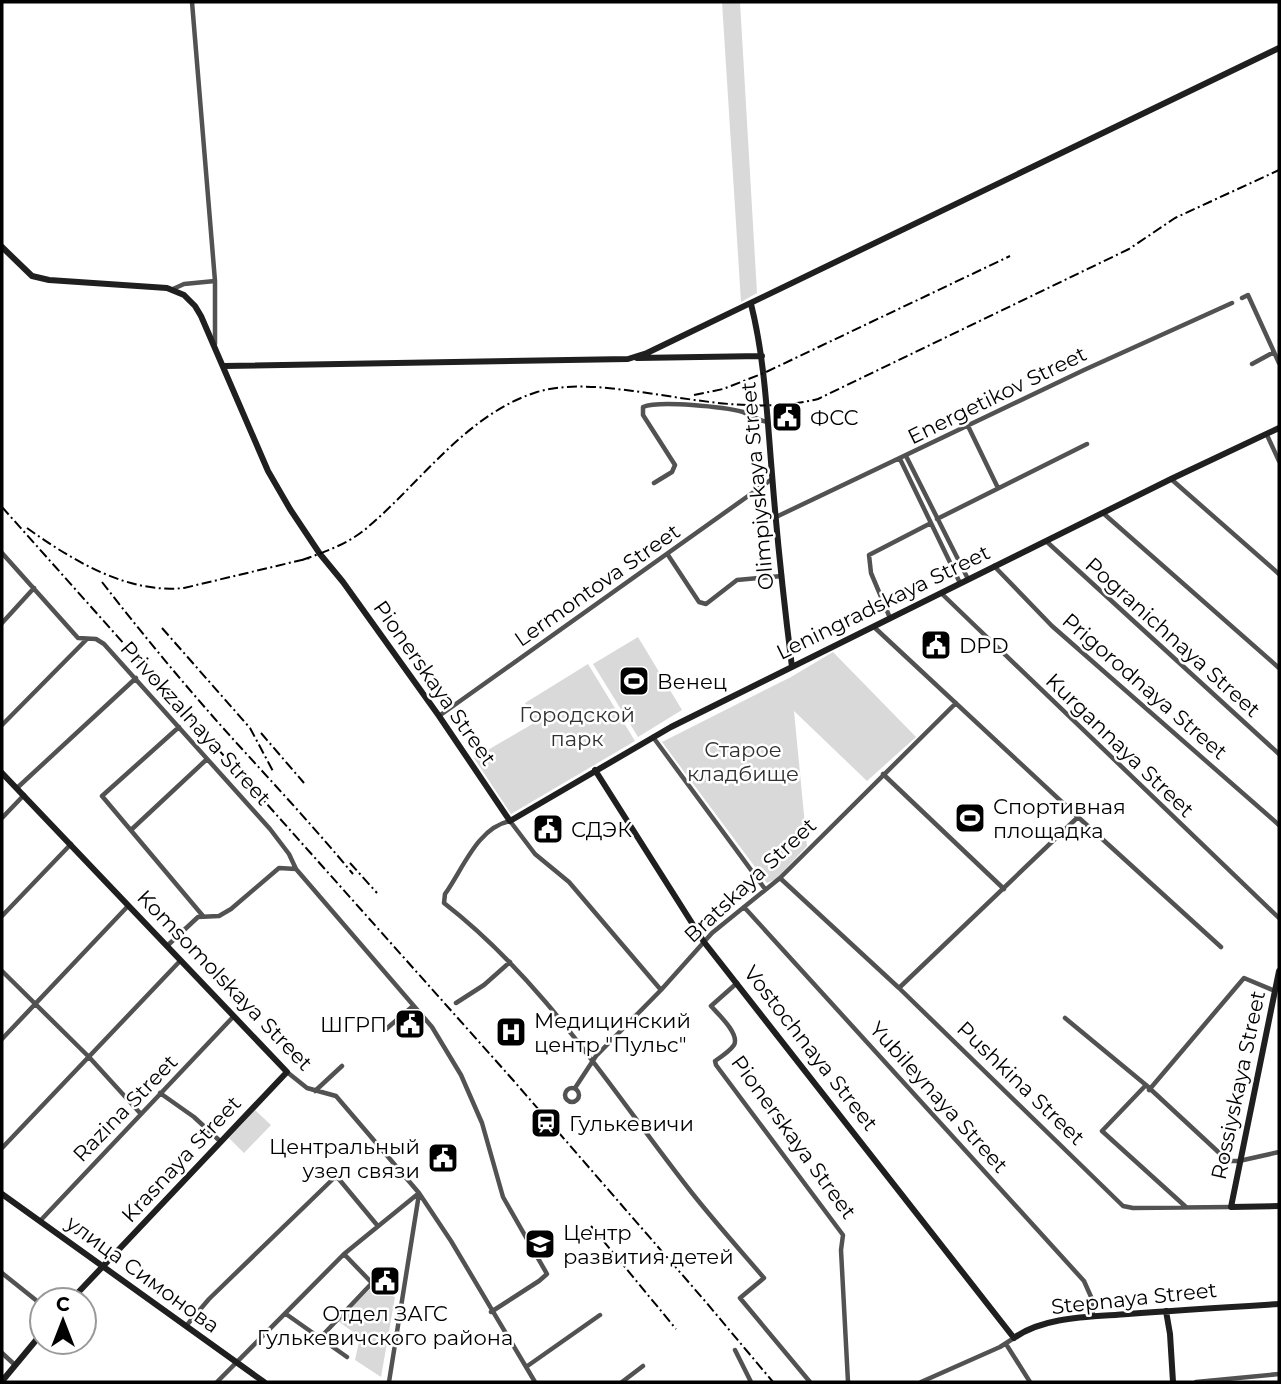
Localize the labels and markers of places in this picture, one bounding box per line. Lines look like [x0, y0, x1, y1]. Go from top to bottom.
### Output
public building icon: ФСС [770, 400, 804, 434]
place label: ФСС [810, 405, 859, 430]
public building icon: DPD [919, 628, 953, 662]
place label: DPD [959, 633, 1009, 658]
sports icon: Венец [617, 664, 651, 698]
place label: Венец [657, 669, 727, 694]
place label: Спортивная площадка [993, 794, 1126, 843]
sports icon: Спортивная площадка [953, 801, 987, 835]
public building icon: СДЭК [531, 812, 565, 846]
place label: СДЭК [571, 817, 632, 842]
public building icon: ШГРП [393, 1007, 427, 1041]
place label: Медицинский центр "Пульс" [534, 1008, 691, 1057]
place label: ШГРП [320, 1012, 387, 1037]
hospital icon: Медицинский центр "Пульс" [494, 1015, 528, 1049]
station icon: Гулькевичи [529, 1106, 563, 1140]
place label: Гулькевичи [569, 1111, 694, 1136]
place label: Центральный узел связи [269, 1134, 420, 1183]
public building icon: Центральный узел связи [426, 1141, 460, 1175]
place label: Центр развития детей [563, 1220, 734, 1269]
school or university icon: Центр развития детей [523, 1227, 557, 1261]
public building icon: Отдел ЗАГС Гулькевичского района [368, 1264, 402, 1298]
place label: Отдел ЗАГС Гулькевичского района [257, 1301, 513, 1350]

